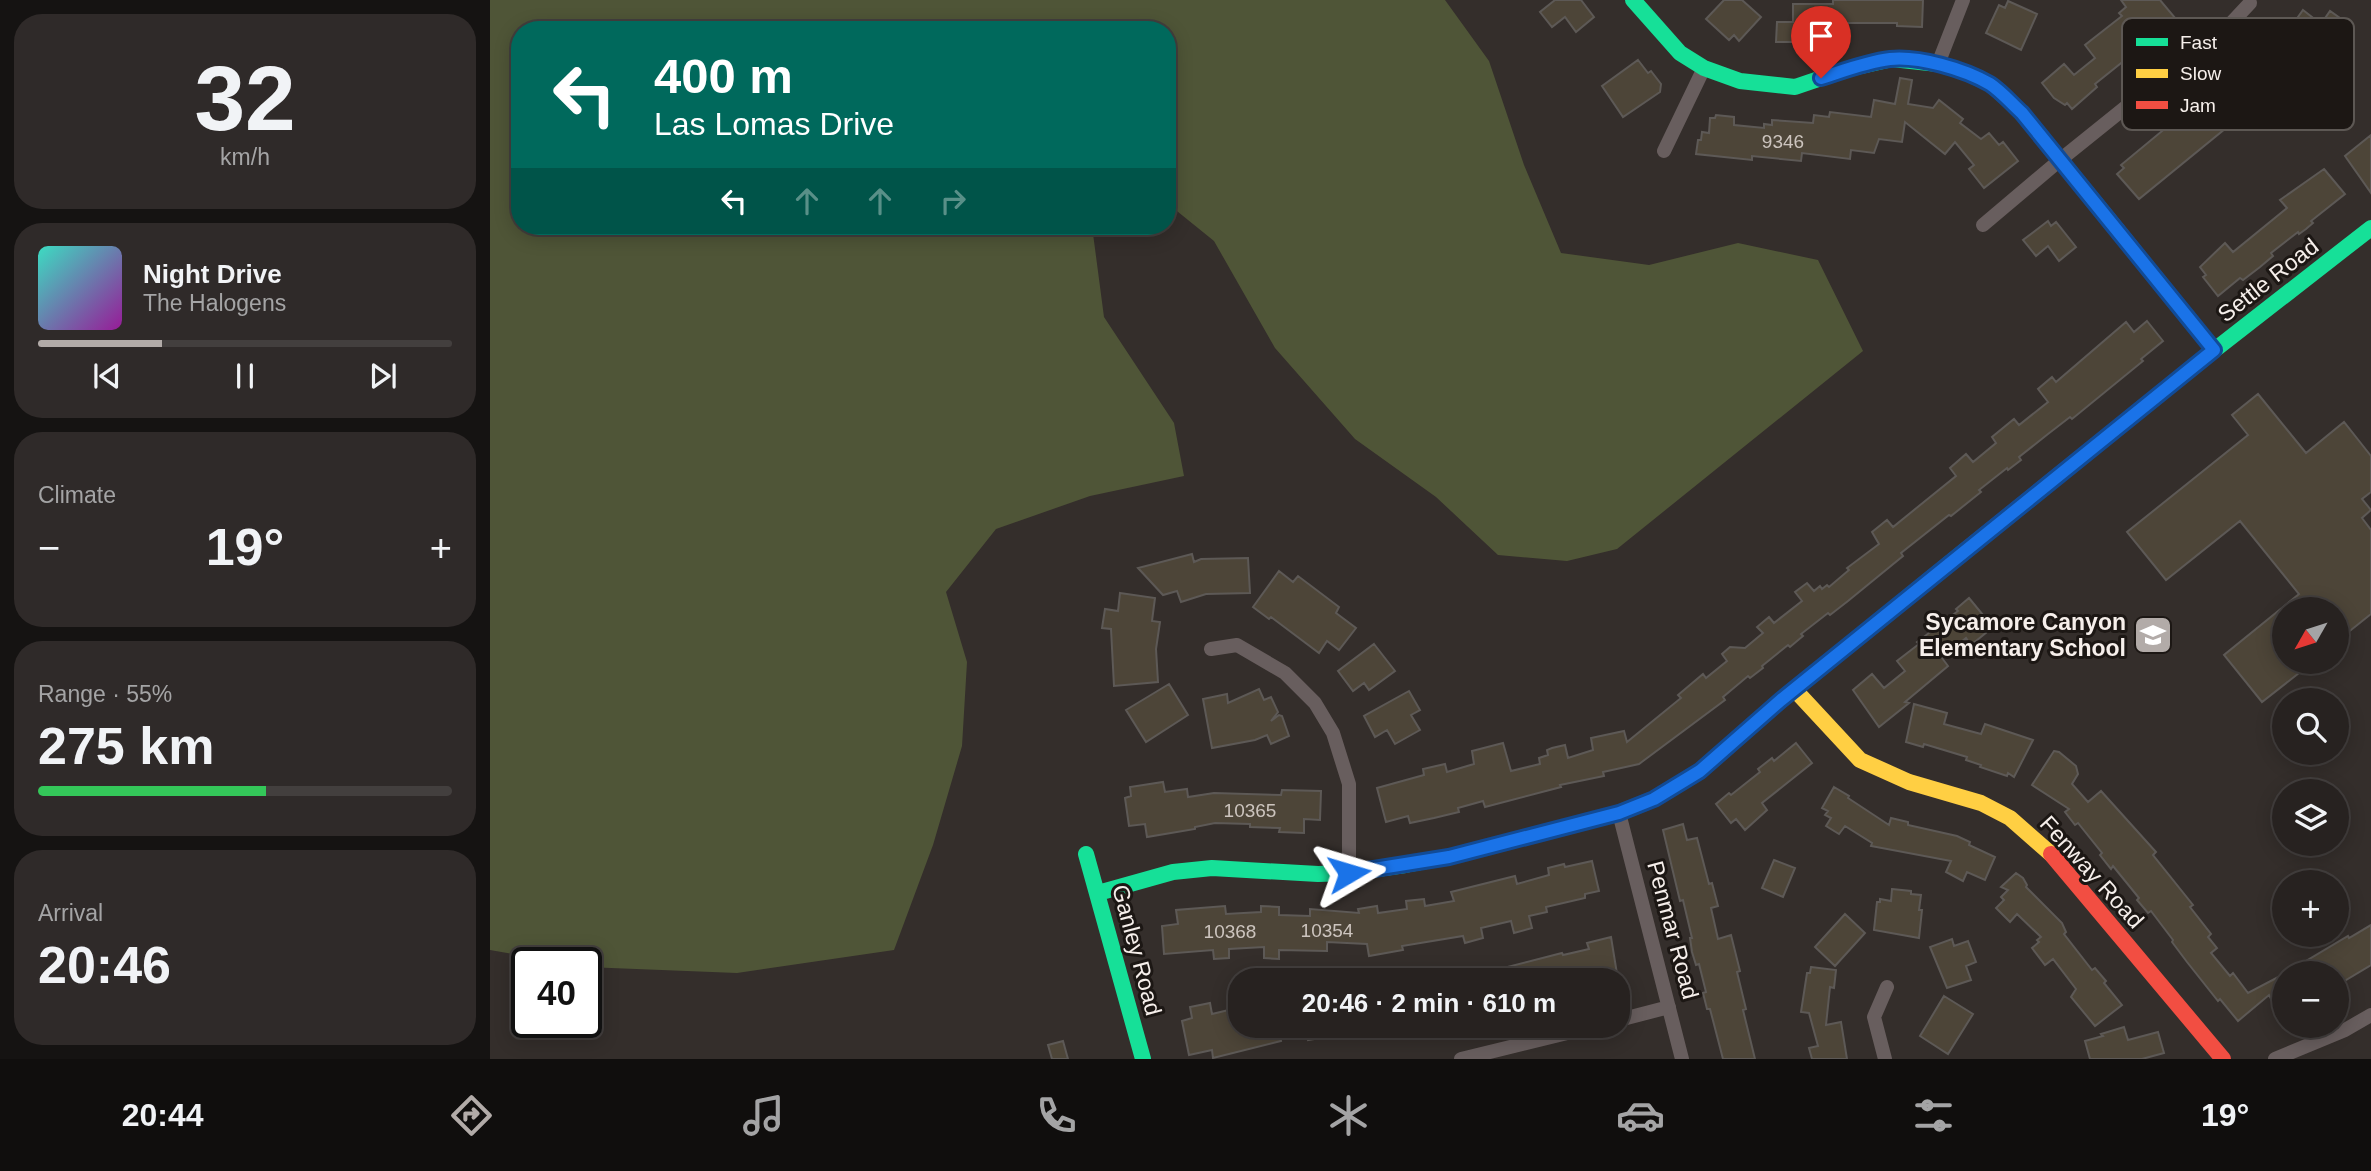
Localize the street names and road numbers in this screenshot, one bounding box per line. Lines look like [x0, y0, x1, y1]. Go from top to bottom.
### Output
street label: Settle Road [2213, 233, 2323, 327]
street label: Fenway Road [2035, 811, 2149, 933]
street label: Penmar Road [1642, 858, 1704, 1002]
street label: Ganley Road [1107, 882, 1167, 1018]

